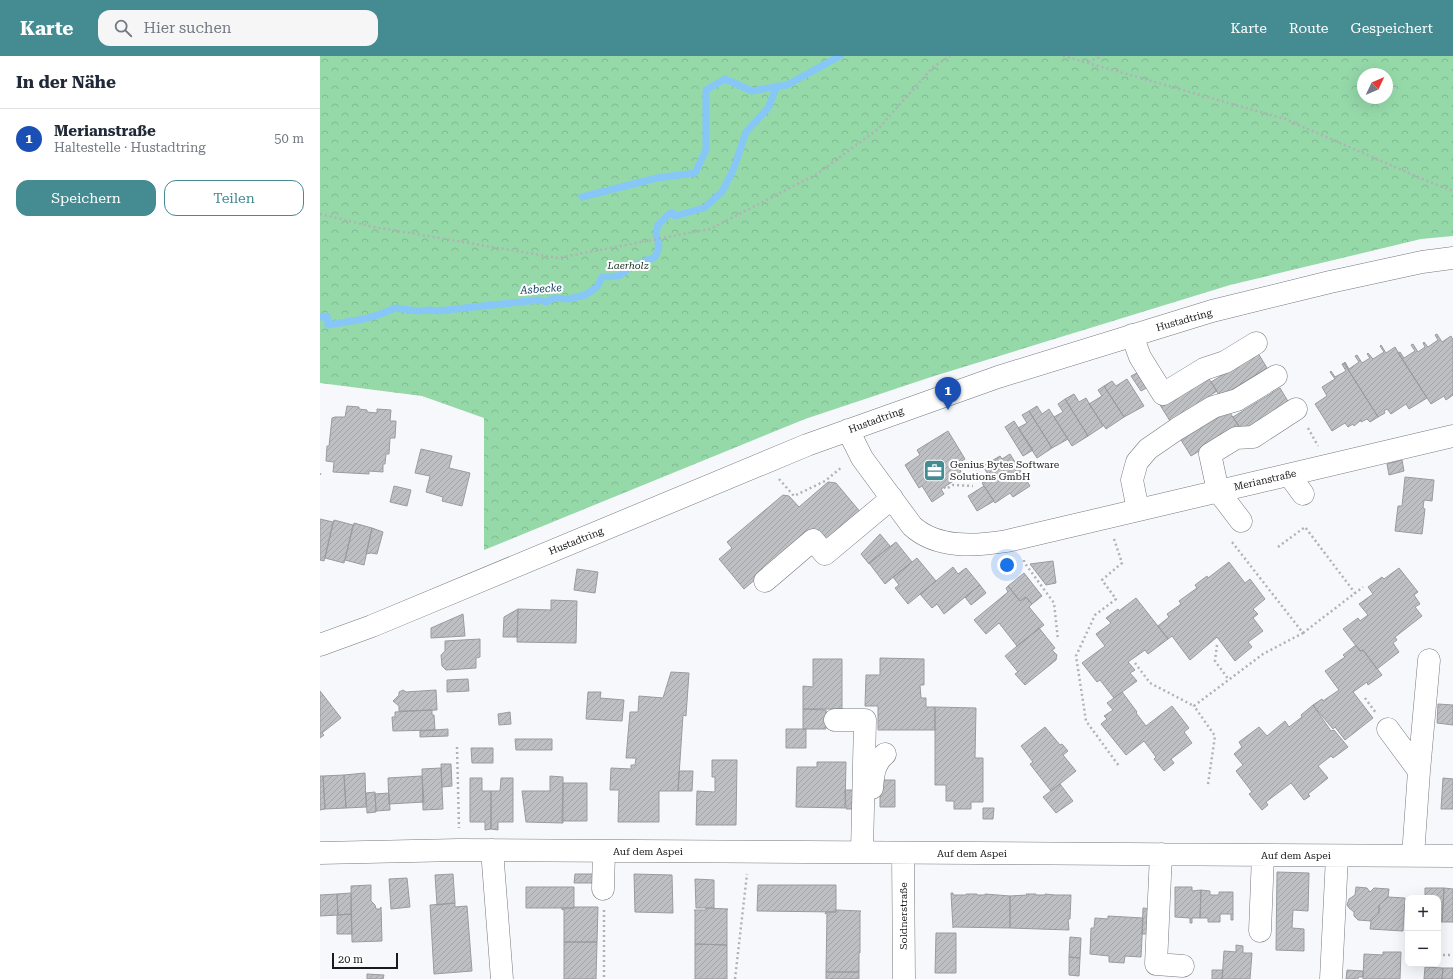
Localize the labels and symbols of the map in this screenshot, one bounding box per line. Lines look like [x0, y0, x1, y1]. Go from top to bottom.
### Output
north arrow [1357, 68, 1393, 104]
park label: Laerholz [606, 260, 649, 271]
water label: Asbecke [519, 281, 563, 297]
street label: Hustadtring [1155, 307, 1214, 333]
pin: 1 [935, 377, 961, 410]
street label: Hustadtring [847, 405, 905, 435]
office icon: Genius Bytes Software Solutions GmbH [921, 457, 947, 483]
place label: Genius Bytes Software Solutions GmbH [950, 459, 1060, 482]
street label: Merianstraße [1233, 467, 1298, 493]
street label: Hustadtring [547, 525, 605, 557]
your location [997, 555, 1017, 575]
street label: Auf dem Aspei [613, 846, 683, 857]
street label: Auf dem Aspei [937, 848, 1007, 859]
street label: Auf dem Aspei [1261, 850, 1331, 861]
street label: Soldnerstraße [898, 882, 909, 950]
scale bar [332, 951, 398, 970]

